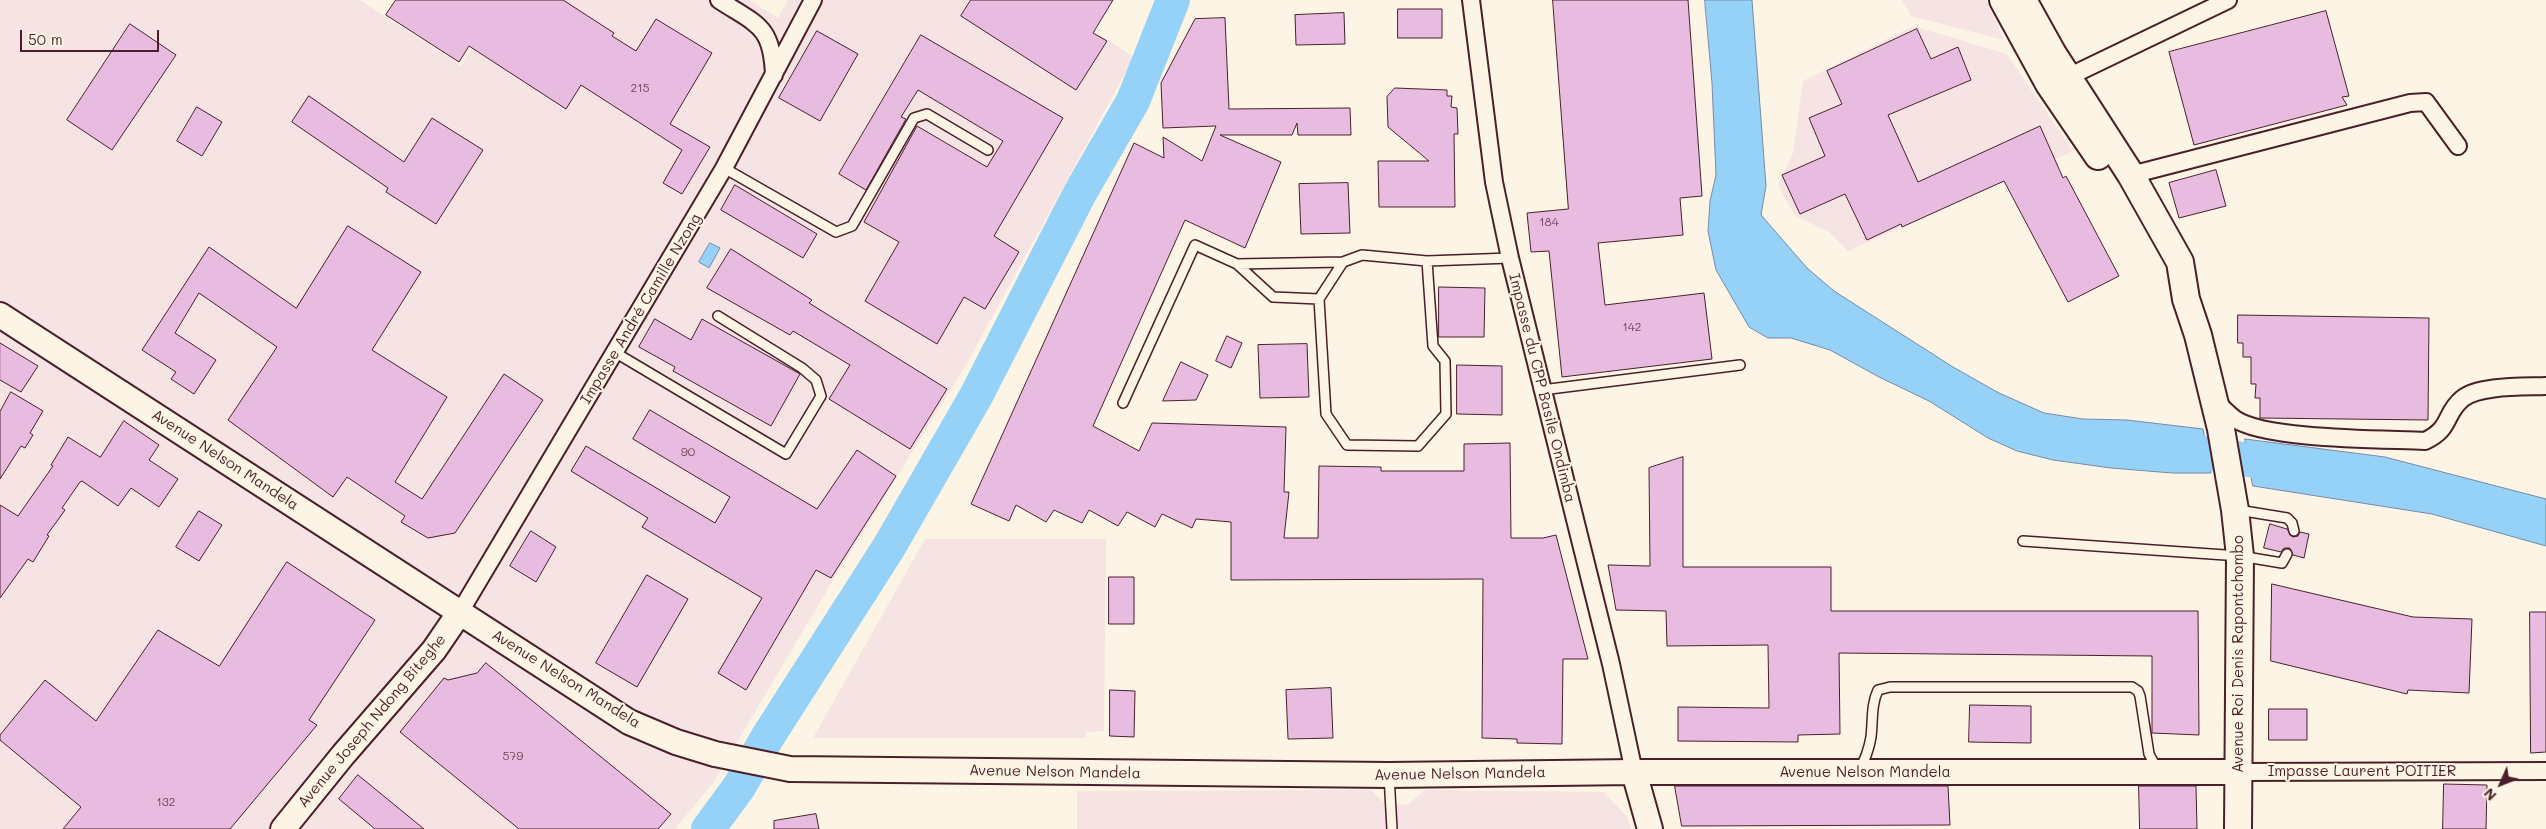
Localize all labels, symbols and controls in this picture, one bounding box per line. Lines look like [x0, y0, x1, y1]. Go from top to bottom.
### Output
scale bar [22, 20, 161, 52]
text: 50 m [28, 29, 63, 49]
house number: 215 [630, 81, 650, 95]
street label: Impasse André Camille Nzong [577, 210, 705, 408]
house number: 184 [1539, 215, 1559, 229]
street label: Impasse du CPP Basile Ondimba [1505, 271, 1579, 505]
house number: 142 [1622, 320, 1642, 334]
street label: Avenue Nelson Mandela [148, 406, 302, 514]
house number: 90 [681, 445, 695, 459]
street label: Avenue Roi Denis Rapontchombo [2229, 535, 2247, 773]
street label: Avenue Nelson Mandela [488, 626, 644, 732]
street label: Avenue Joseph Ndong Biteghe [294, 631, 450, 811]
house number: 579 [503, 749, 523, 763]
north arrow [2476, 759, 2526, 809]
street label: Avenue Nelson Mandela [969, 762, 1141, 782]
street label: Impasse Laurent POITIER [2268, 762, 2456, 780]
street label: Avenue Nelson Mandela [1779, 763, 1951, 781]
street label: Avenue Nelson Mandela [1374, 764, 1546, 784]
text: N [2479, 784, 2500, 805]
house number: 132 [156, 795, 176, 809]

